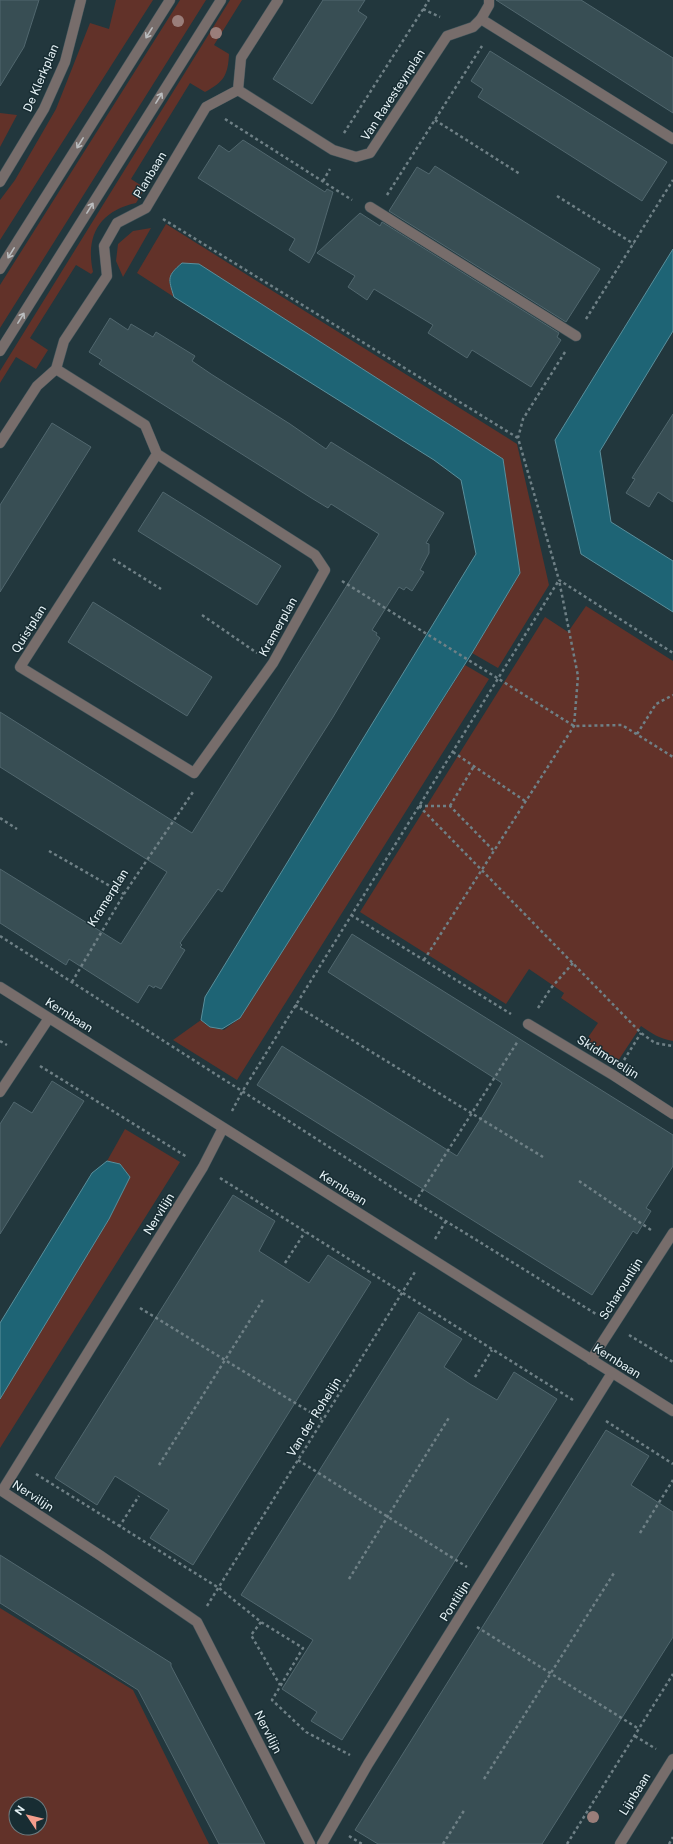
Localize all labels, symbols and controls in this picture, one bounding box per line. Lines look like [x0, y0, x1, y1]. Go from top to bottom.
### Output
one-way arrow [145, 27, 153, 39]
street label: De Klerkplan [20, 42, 62, 114]
street label: Van Ravesteynplan [358, 47, 428, 143]
one-way arrow [155, 93, 163, 104]
one-way arrow [76, 137, 84, 148]
street label: Planbaan [131, 149, 169, 201]
one-way arrow [86, 203, 94, 214]
one-way arrow [6, 247, 14, 259]
one-way arrow [16, 313, 25, 324]
street label: Kramerplan [256, 595, 300, 659]
street label: Quistplan [9, 602, 49, 656]
street label: Kramerplan [85, 866, 131, 929]
street label: Kernbaan [43, 995, 95, 1035]
street label: Skidmorelijn [575, 1032, 642, 1082]
street label: Kernbaan [317, 1168, 369, 1208]
street label: Nervilijn [141, 1191, 177, 1237]
street label: Scharounlijn [597, 1256, 646, 1322]
street label: Kernbaan [591, 1341, 643, 1381]
street label: Van der Rohelijn [284, 1375, 344, 1459]
street label: Nervilijn [10, 1477, 56, 1515]
street label: Pontilijn [437, 1578, 473, 1624]
street label: Nervilijn [251, 1708, 285, 1756]
street label: Lijnbaan [617, 1770, 654, 1818]
north arrow [8, 1796, 48, 1836]
text: N [12, 1803, 27, 1817]

